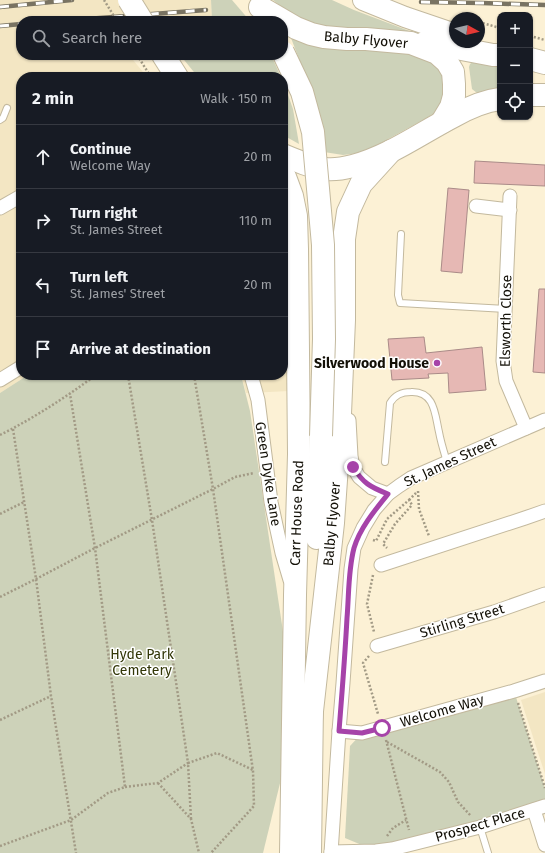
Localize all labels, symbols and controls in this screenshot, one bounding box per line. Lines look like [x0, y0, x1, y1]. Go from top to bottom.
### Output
north arrow [449, 12, 485, 48]
map controls [497, 12, 533, 120]
button: + [497, 12, 533, 48]
search box [16, 16, 288, 60]
icon: search [30, 27, 52, 49]
street label: Balby Flyover [323, 28, 409, 52]
text: Search here [62, 29, 142, 47]
button: − [497, 48, 533, 84]
button: locate [497, 84, 533, 120]
text: 2 min [32, 88, 74, 109]
text: Walk · 150 m [200, 91, 272, 106]
text: Continue [70, 140, 131, 158]
icon: ahead [32, 146, 54, 168]
text: 20 m [244, 149, 272, 164]
text: Welcome Way [70, 158, 150, 173]
text: Turn right [70, 204, 137, 222]
icon: right [32, 210, 54, 232]
text: 110 m [239, 213, 272, 228]
text: St. James Street [70, 222, 162, 237]
text: Turn left [70, 268, 128, 286]
icon: left [32, 274, 54, 296]
street label: Elsworth Close [497, 275, 515, 367]
text: 20 m [244, 277, 272, 292]
text: St. James' Street [70, 286, 165, 301]
icon: arrive [32, 338, 54, 360]
text: Arrive at destination [70, 340, 211, 358]
place label: Silverwood House [314, 355, 429, 372]
marker: Silverwood House [432, 358, 442, 368]
street label: Green Dyke Lane [251, 421, 285, 527]
street label: St. James Street [401, 433, 500, 491]
route end [344, 458, 362, 476]
street label: Carr House Road [287, 460, 307, 566]
street label: Balby Flyover [320, 481, 344, 567]
street label: Stirling Street [418, 600, 507, 642]
park label: Hyde Park Cemetery [110, 646, 175, 679]
street label: Welcome Way [398, 691, 486, 731]
route start [373, 719, 391, 737]
street label: Prospect Place [433, 804, 527, 846]

